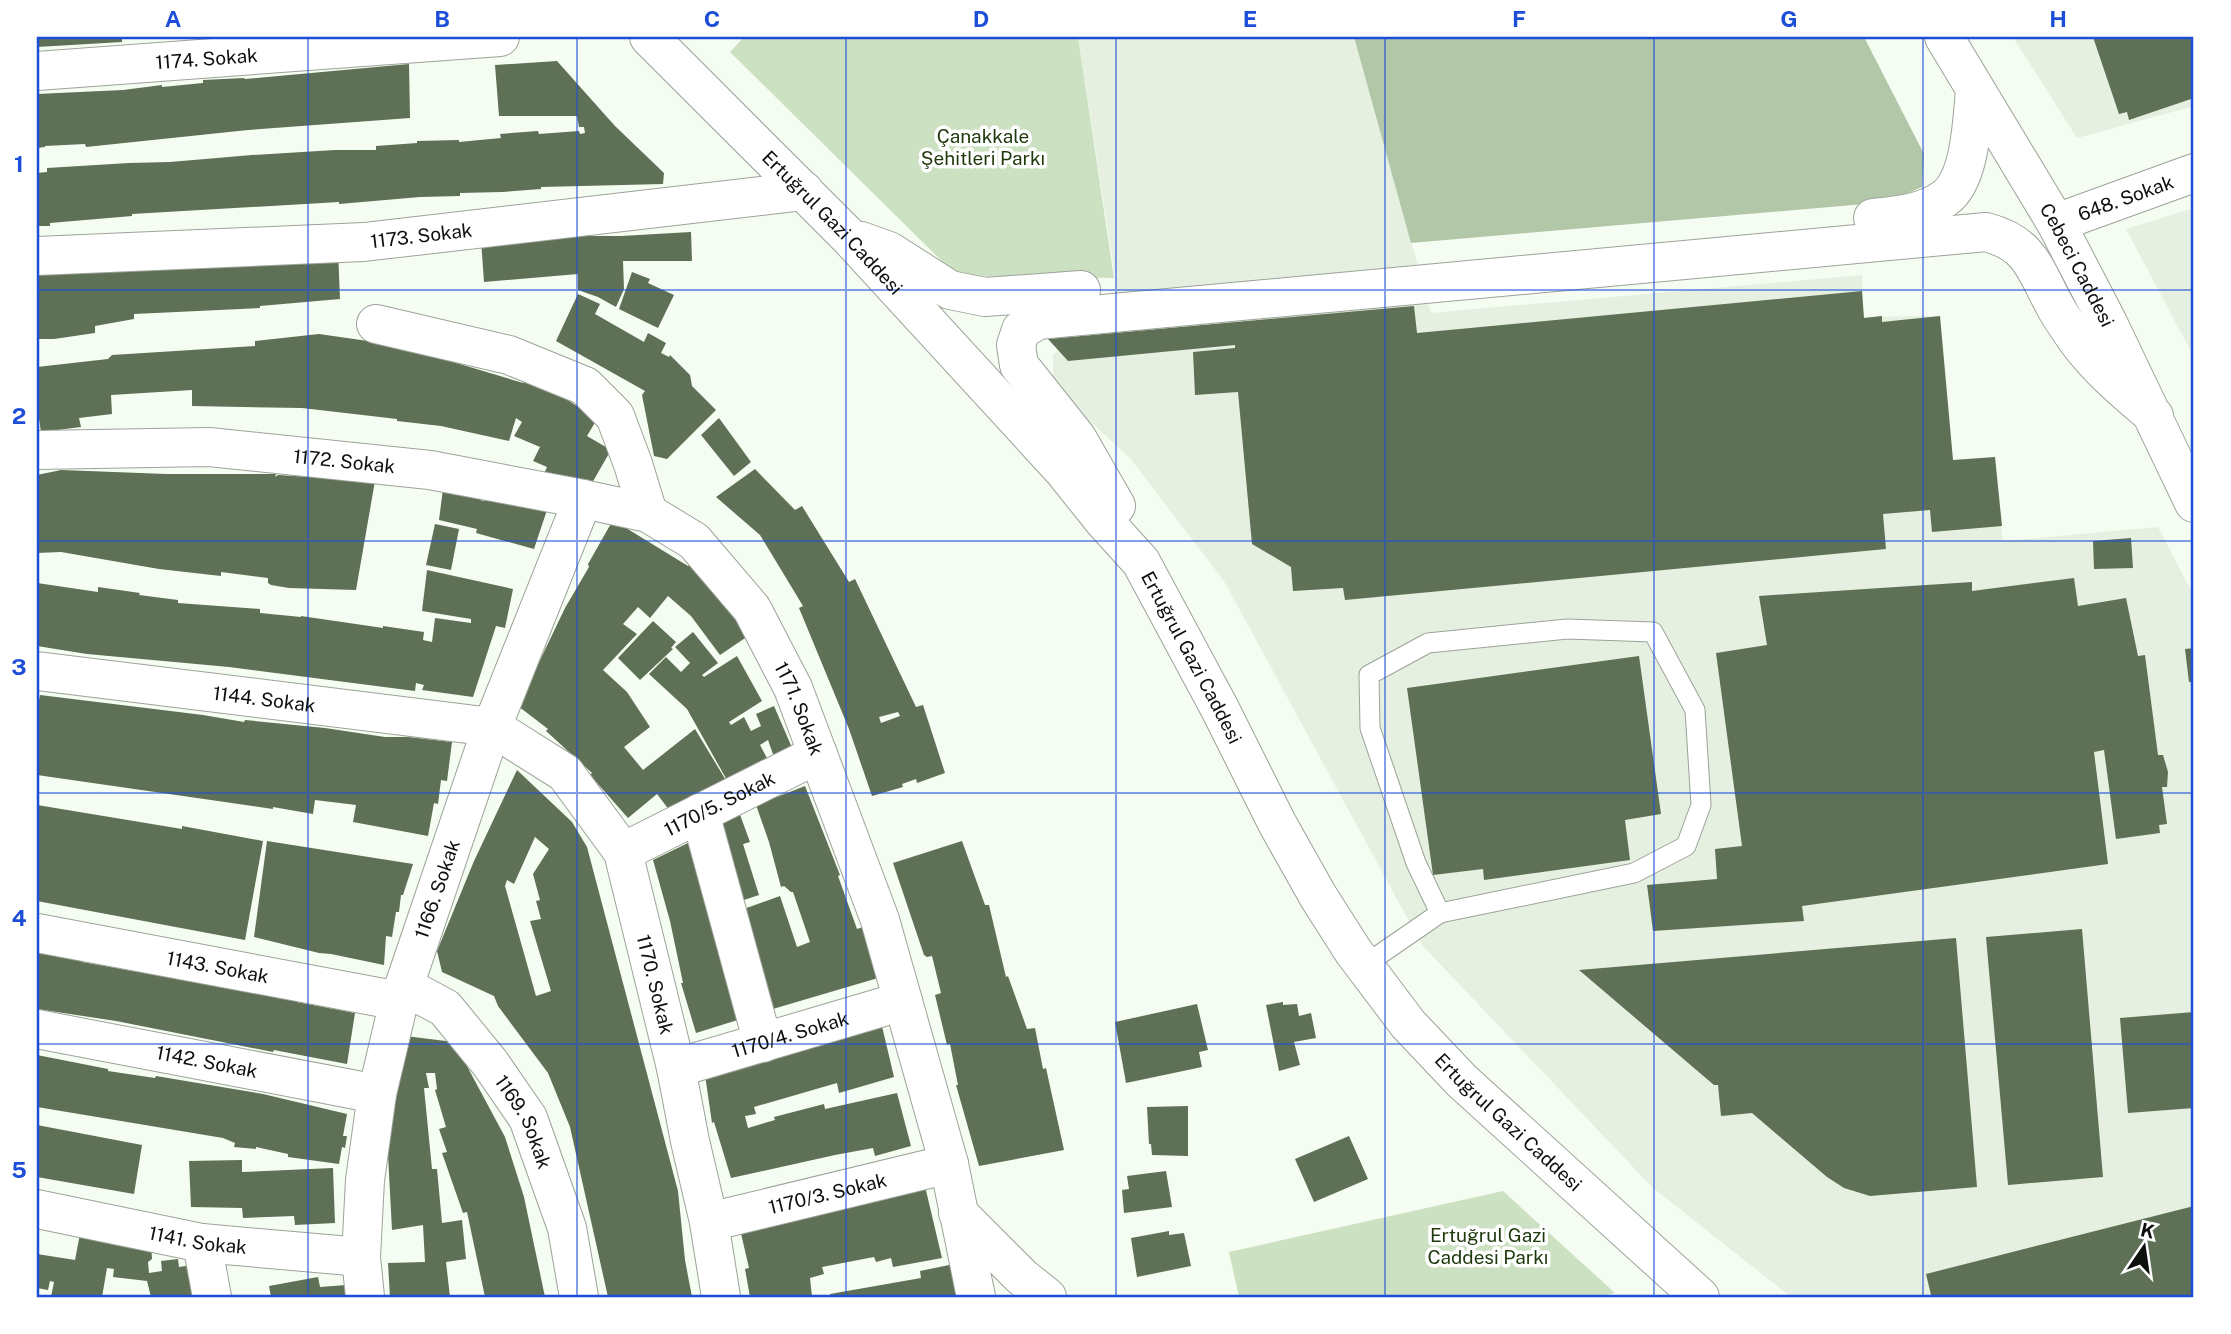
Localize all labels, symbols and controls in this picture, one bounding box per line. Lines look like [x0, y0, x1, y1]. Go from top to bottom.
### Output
text: A [165, 5, 182, 32]
text: B [434, 5, 450, 32]
text: C [704, 5, 720, 32]
text: D [973, 5, 989, 32]
text: E [1243, 5, 1257, 32]
text: F [1512, 5, 1526, 32]
text: G [1780, 5, 1798, 32]
text: H [2049, 5, 2067, 32]
street label: 1174. Sokak [155, 44, 259, 73]
park label: Çanakkale Şehitleri Parkı [921, 125, 1045, 169]
street label: Ertuğrul Gazi Caddesi [758, 146, 907, 299]
text: 1 [14, 150, 24, 177]
street label: 648. Sokak [2075, 170, 2177, 225]
street label: Cebeci Caddesi [2036, 199, 2119, 330]
street label: 1173. Sokak [369, 218, 474, 252]
text: 2 [12, 402, 26, 429]
street label: 1172. Sokak [292, 445, 397, 477]
street label: Ertuğrul Gazi Caddesi [1137, 568, 1246, 747]
text: 3 [11, 653, 27, 680]
street label: 1171. Sokak [770, 658, 828, 758]
street label: 1144. Sokak [212, 682, 317, 716]
street label: 1170/5. Sokak [661, 766, 779, 840]
street label: 1166. Sokak [410, 836, 464, 941]
text: 4 [11, 904, 27, 931]
street label: 1170. Sokak [633, 932, 678, 1037]
street label: 1143. Sokak [165, 947, 271, 987]
street label: 1170/4. Sokak [729, 1007, 851, 1062]
street label: 1142. Sokak [154, 1041, 260, 1082]
street label: Ertuğrul Gazi Caddesi [1431, 1049, 1586, 1195]
street label: 1169. Sokak [491, 1071, 556, 1172]
text: 5 [11, 1156, 27, 1183]
street label: 1170/3. Sokak [766, 1168, 889, 1218]
north arrow [2108, 1212, 2178, 1282]
text: K [2139, 1218, 2157, 1243]
street label: 1141. Sokak [147, 1221, 248, 1258]
park label: Ertuğrul Gazi Caddesi Parkı [1428, 1224, 1548, 1268]

